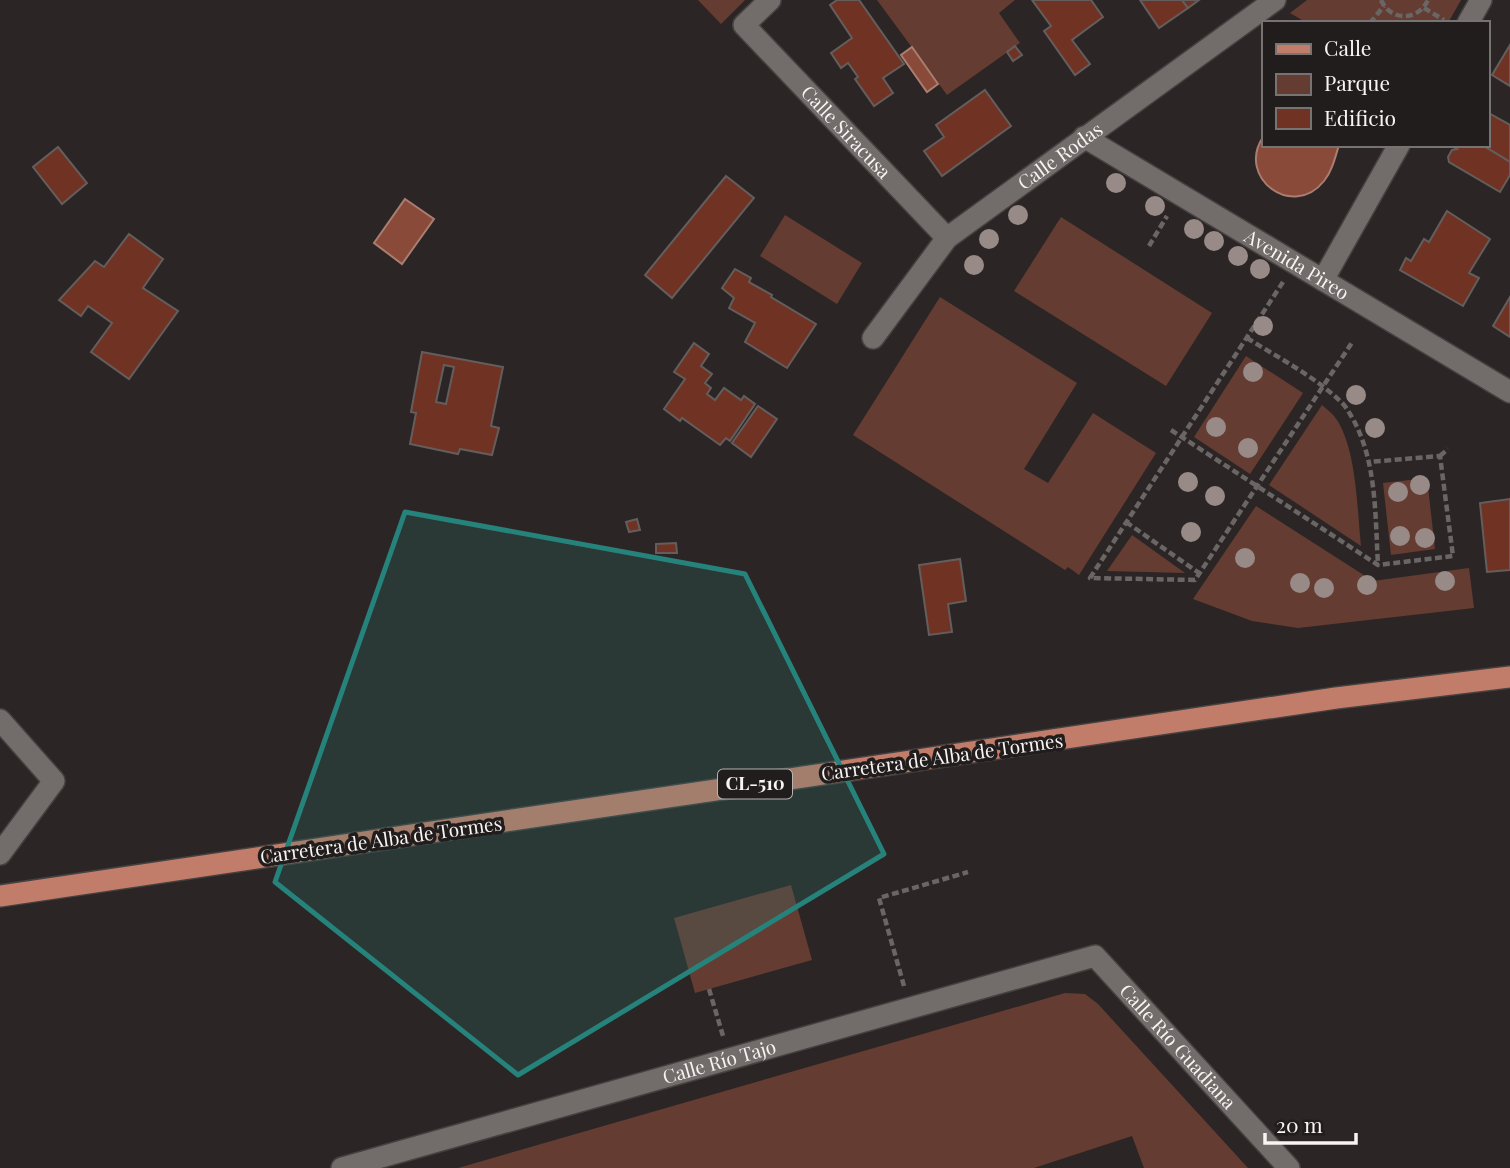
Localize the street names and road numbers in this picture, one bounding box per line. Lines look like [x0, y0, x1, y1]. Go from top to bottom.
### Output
street label: Calle Siracusa [796, 79, 898, 184]
street label: Calle Rodas [1012, 116, 1107, 195]
street label: Avenida Pireo [1239, 222, 1354, 305]
street label: Carretera de Alba de Tormes [819, 726, 1064, 786]
road number: CL-510 [718, 770, 792, 798]
street label: Carretera de Alba de Tormes [258, 809, 503, 869]
street label: Calle Río Guadiana [1115, 978, 1243, 1115]
street label: Calle Río Tajo [659, 1032, 779, 1089]

